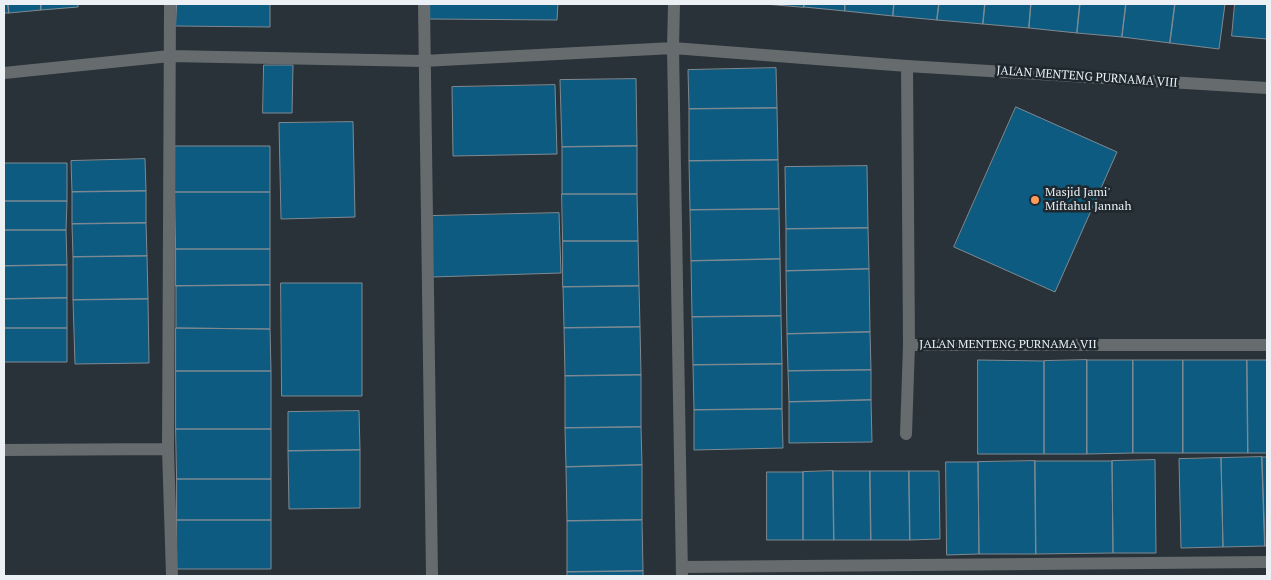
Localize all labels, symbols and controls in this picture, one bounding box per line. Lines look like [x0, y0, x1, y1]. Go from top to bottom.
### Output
street label: JALAN MENTENG PURNAMA VIII [996, 63, 1178, 91]
place label: Masjid Jami' Miftahul Jannah [1045, 186, 1131, 214]
marker: Masjid Jami' Miftahul Jannah [1029, 194, 1041, 206]
street label: JALAN MENTENG PURNAMA VII [919, 338, 1097, 352]

